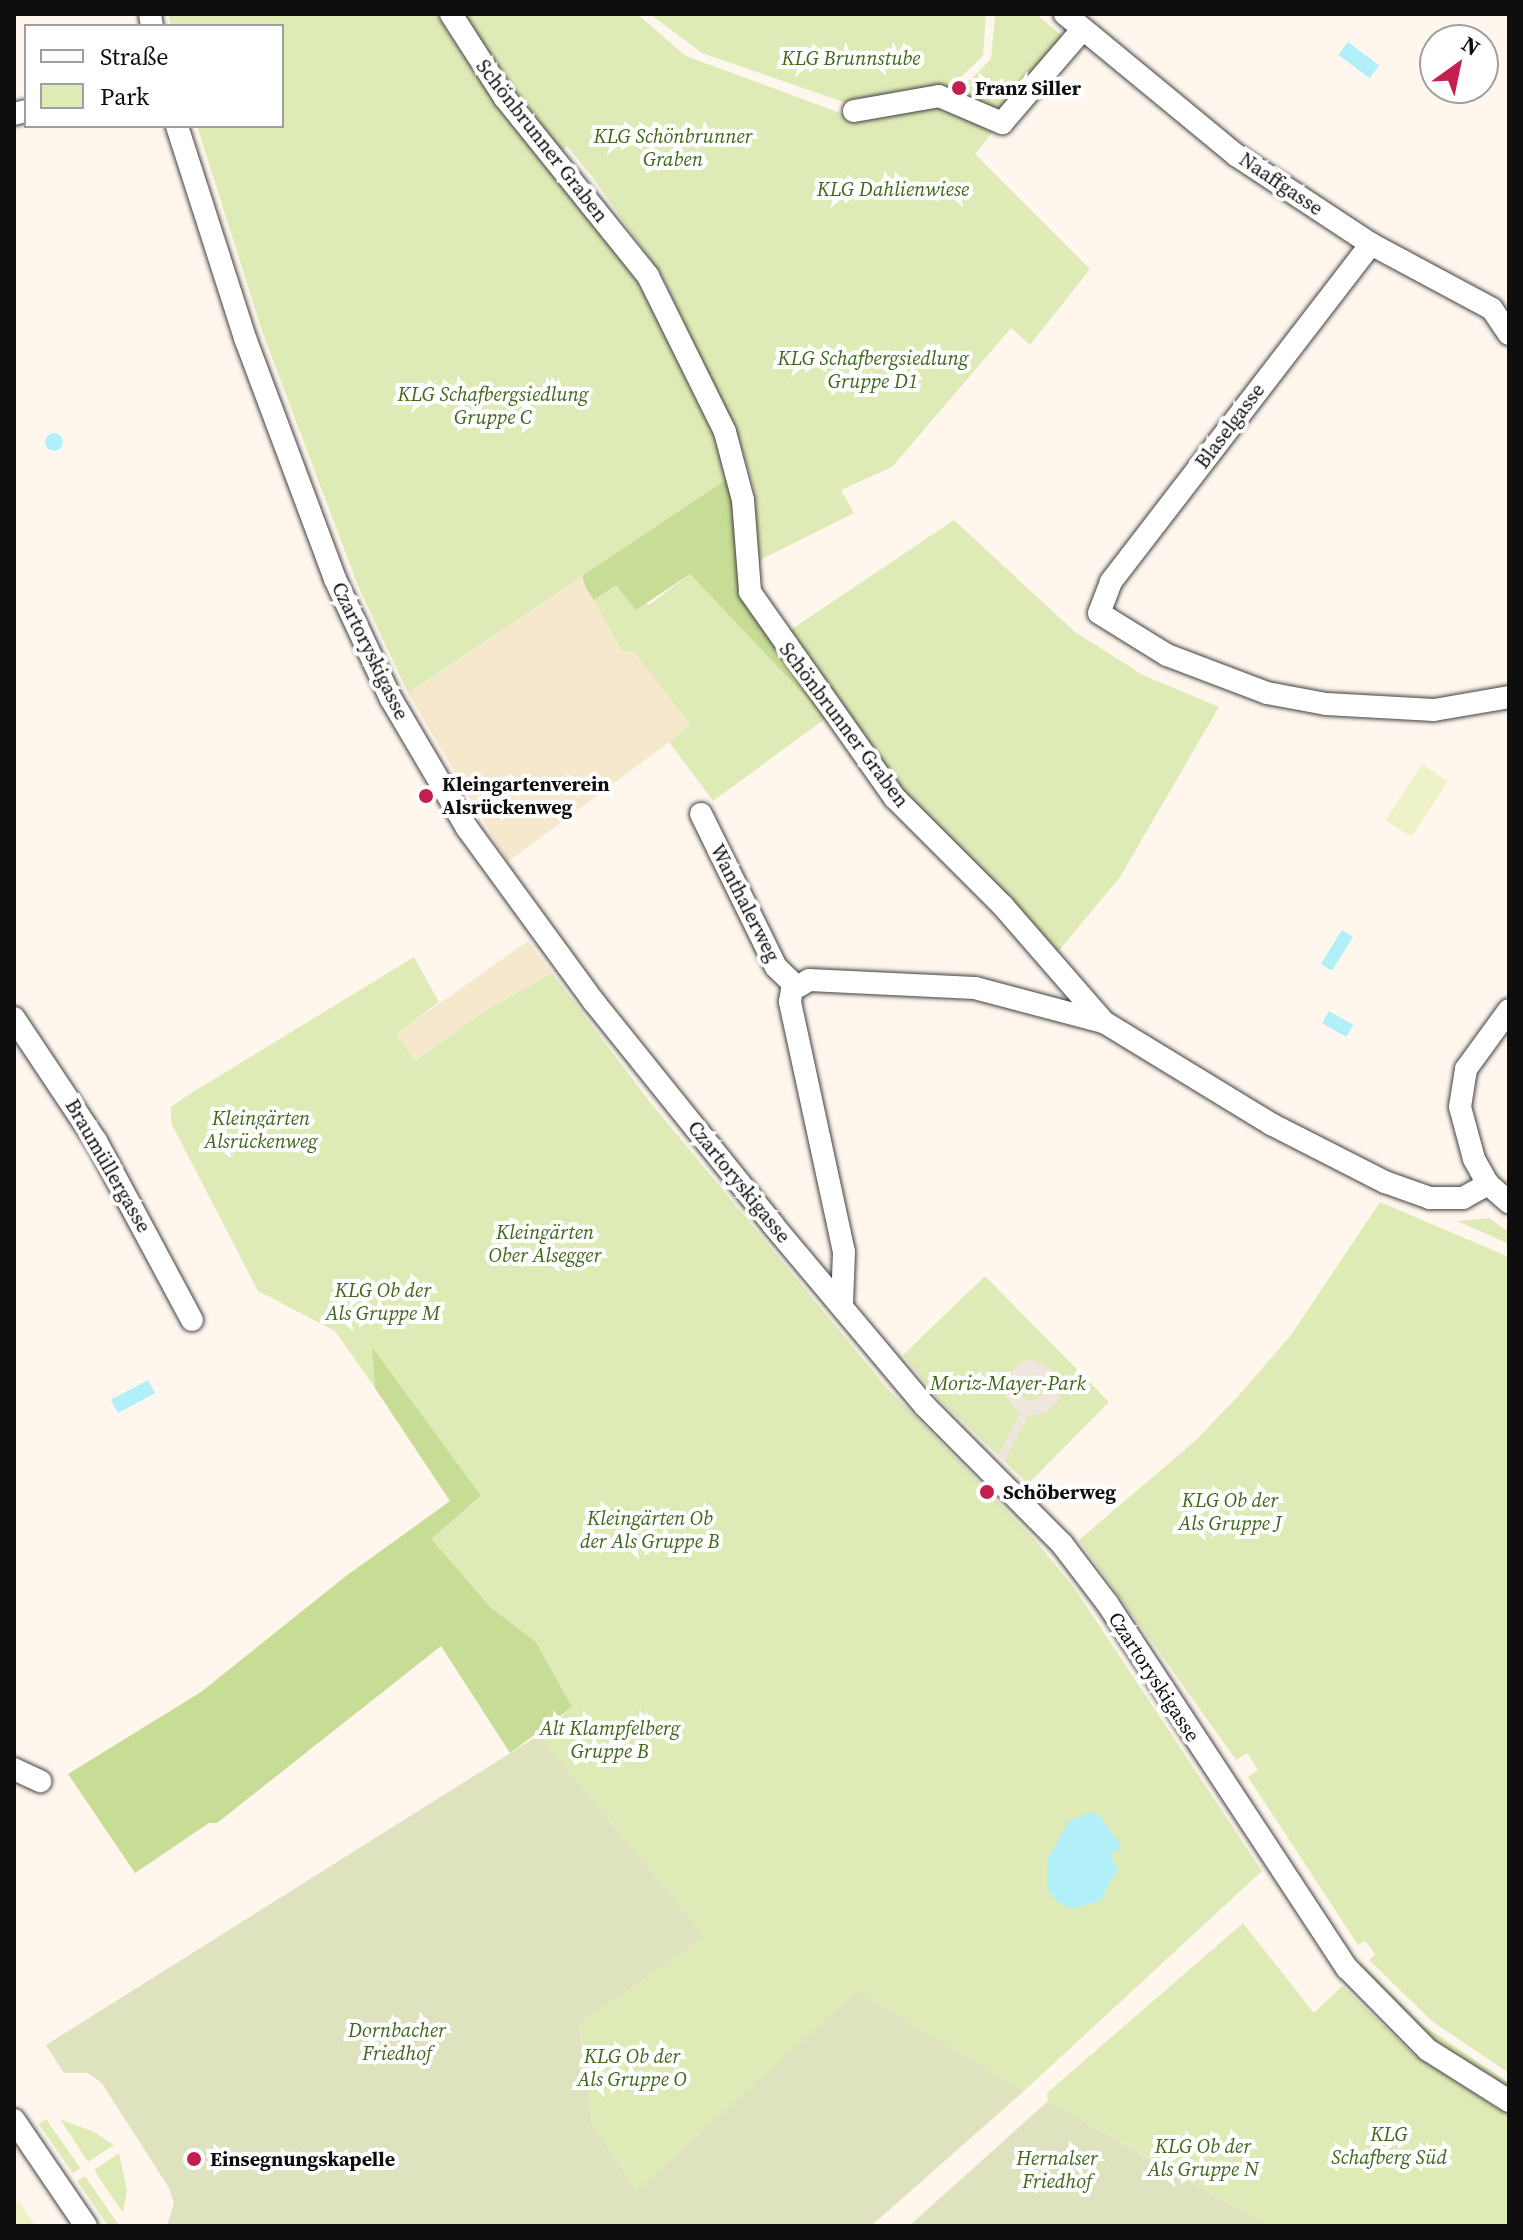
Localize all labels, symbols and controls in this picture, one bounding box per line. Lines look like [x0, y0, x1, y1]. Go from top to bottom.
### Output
legend [24, 24, 284, 128]
north arrow [1419, 24, 1499, 104]
text: N [1456, 29, 1486, 62]
text: Straße [100, 40, 168, 73]
park label: KLG Brunnstube [782, 46, 920, 70]
street label: Schönbrunner Graben [471, 55, 613, 227]
place label: Franz Siller [975, 76, 1081, 100]
marker: Franz Siller [950, 79, 968, 97]
text: Park [100, 80, 149, 113]
park label: KLG Schönbrunner Graben [593, 124, 753, 171]
street label: Naaffgasse [1235, 147, 1327, 221]
park label: KLG Dahlienwiese [817, 177, 969, 201]
park label: KLG Schafbergsiedlung Gruppe D1 [777, 346, 969, 393]
street label: Blaselgasse [1190, 379, 1270, 473]
park label: KLG Schafbergsiedlung Gruppe C [397, 382, 589, 429]
street label: Czartoryskigasse [326, 578, 414, 724]
street label: Schönbrunner Graben [774, 638, 914, 812]
place label: Kleingartenverein Alsrückenweg [442, 772, 610, 819]
marker: Kleingartenverein Alsrückenweg [417, 787, 435, 805]
street label: Wanthalerweg [705, 840, 785, 966]
street label: Braumüllergasse [60, 1095, 156, 1237]
park label: Kleingärten Alsrückenweg [204, 1106, 318, 1153]
street label: Czartoryskigasse [683, 1116, 795, 1248]
park label: Kleingärten Ober Alsegger [488, 1221, 602, 1268]
park label: KLG Ob der Als Gruppe M [326, 1278, 440, 1325]
park label: Moriz-Mayer-Park [930, 1371, 1086, 1395]
place label: Schöberweg [1003, 1480, 1116, 1504]
marker: Schöberweg [978, 1483, 996, 1501]
park label: KLG Ob der Als Gruppe J [1178, 1489, 1282, 1536]
park label: Kleingärten Ob der Als Gruppe B [580, 1506, 720, 1553]
street label: Czartoryskigasse [1103, 1608, 1205, 1746]
park label: Alt Klampfelberg Gruppe B [540, 1717, 680, 1764]
park label: Dornbacher Friedhof [348, 2019, 446, 2066]
park label: KLG Ob der Als Gruppe O [577, 2044, 687, 2091]
park label: KLG Schafberg Süd [1331, 2122, 1447, 2169]
park label: KLG Ob der Als Gruppe N [1148, 2135, 1258, 2182]
place label: Einsegnungskapelle [210, 2147, 395, 2171]
park label: Hernalser Friedhof [1016, 2147, 1098, 2194]
marker: Einsegnungskapelle [185, 2150, 203, 2168]

